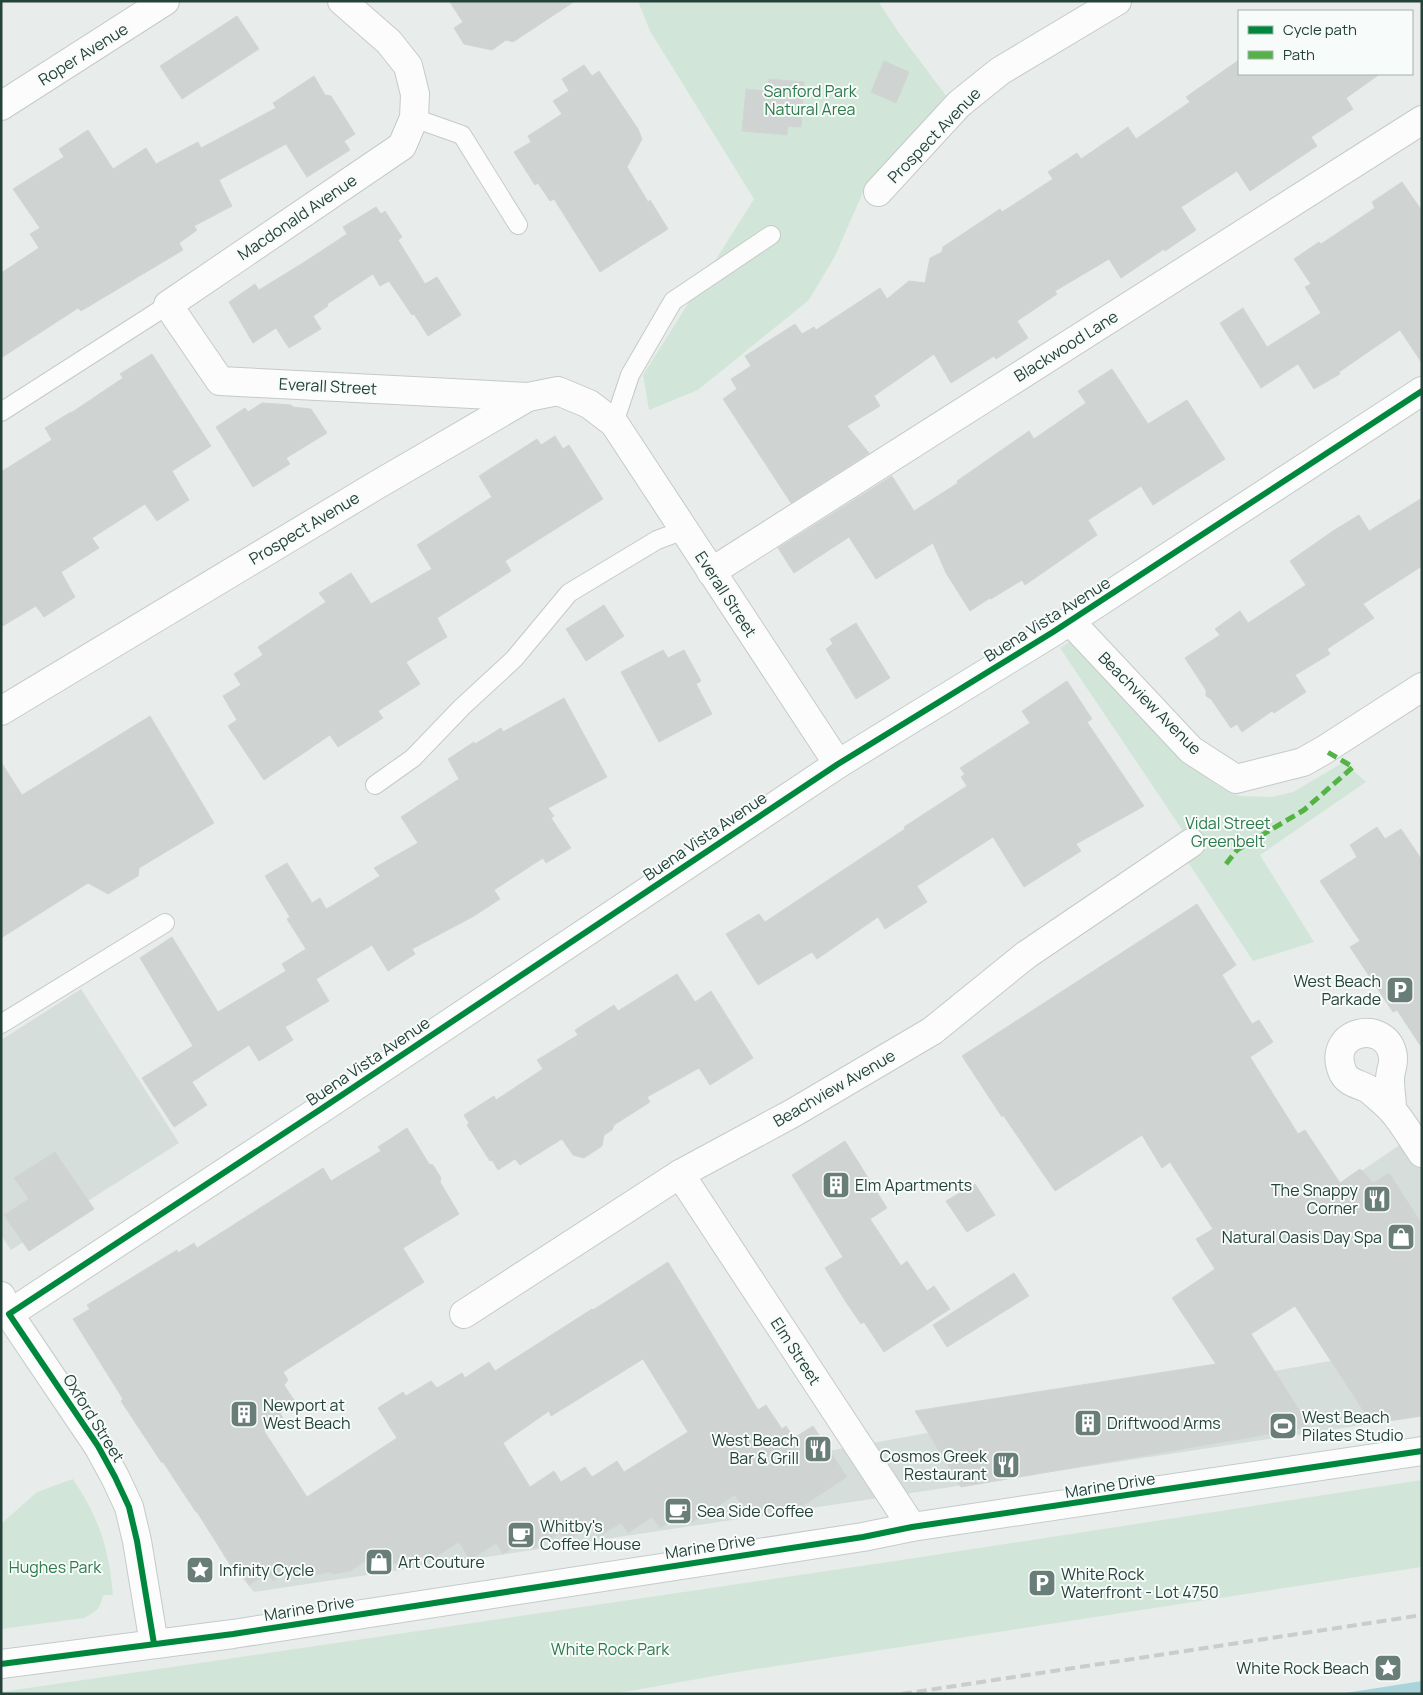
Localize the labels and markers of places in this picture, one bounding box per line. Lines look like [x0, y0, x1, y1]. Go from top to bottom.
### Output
place label: West Beach Parkade [1293, 970, 1381, 1010]
parking icon: West Beach Parkade [1385, 975, 1415, 1005]
building icon: Elm Apartments [821, 1170, 851, 1200]
place label: Elm Apartments [855, 1174, 972, 1196]
place label: The Snappy Corner [1271, 1179, 1359, 1219]
restaurant icon: The Snappy Corner [1362, 1184, 1392, 1214]
shop icon: Natural Oasis Day Spa [1386, 1222, 1416, 1252]
place label: Natural Oasis Day Spa [1222, 1226, 1382, 1248]
place label: Newport at West Beach [263, 1394, 351, 1434]
building icon: Newport at West Beach [229, 1399, 259, 1429]
place label: West Beach Pilates Studio [1302, 1406, 1404, 1446]
building icon: Driftwood Arms [1073, 1408, 1103, 1438]
sports icon: West Beach Pilates Studio [1268, 1411, 1298, 1441]
place label: Driftwood Arms [1107, 1412, 1221, 1434]
place label: West Beach Bar & Grill [711, 1429, 799, 1469]
restaurant icon: West Beach Bar & Grill [803, 1434, 833, 1464]
place label: Cosmos Greek Restaurant [880, 1445, 988, 1485]
restaurant icon: Cosmos Greek Restaurant [991, 1450, 1021, 1480]
cafe icon: Sea Side Coffee [663, 1496, 693, 1526]
place label: Sea Side Coffee [697, 1500, 814, 1522]
place label: Whitby's Coffee House [540, 1515, 641, 1555]
cafe icon: Whitby's Coffee House [506, 1520, 536, 1550]
shop icon: Art Couture [364, 1547, 394, 1577]
place label: Art Couture [398, 1551, 485, 1573]
place icon: Infinity Cycle [185, 1555, 215, 1585]
place label: Infinity Cycle [219, 1559, 314, 1581]
place label: White Rock Waterfront - Lot 4750 [1061, 1563, 1219, 1603]
parking icon: White Rock Waterfront - Lot 4750 [1027, 1568, 1057, 1598]
place icon: White Rock Beach [1373, 1653, 1403, 1683]
place label: White Rock Beach [1236, 1657, 1369, 1679]

